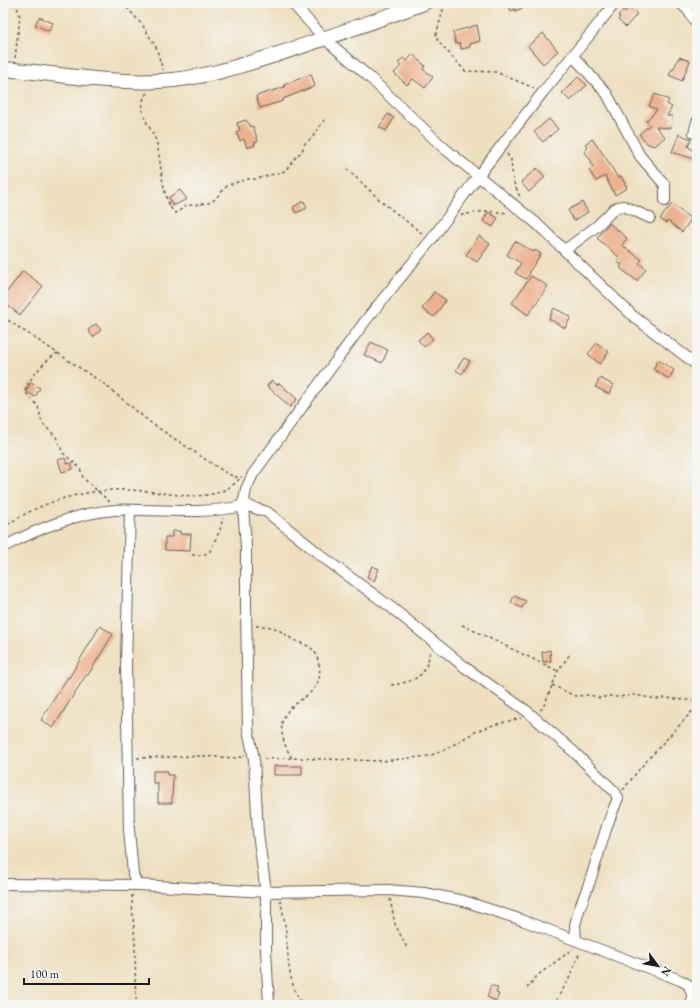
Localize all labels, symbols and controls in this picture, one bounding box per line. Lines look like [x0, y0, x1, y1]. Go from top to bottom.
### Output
north arrow [638, 946, 678, 986]
scale bar [24, 960, 149, 986]
text: N [658, 964, 675, 979]
text: 100 m [30, 966, 60, 982]

